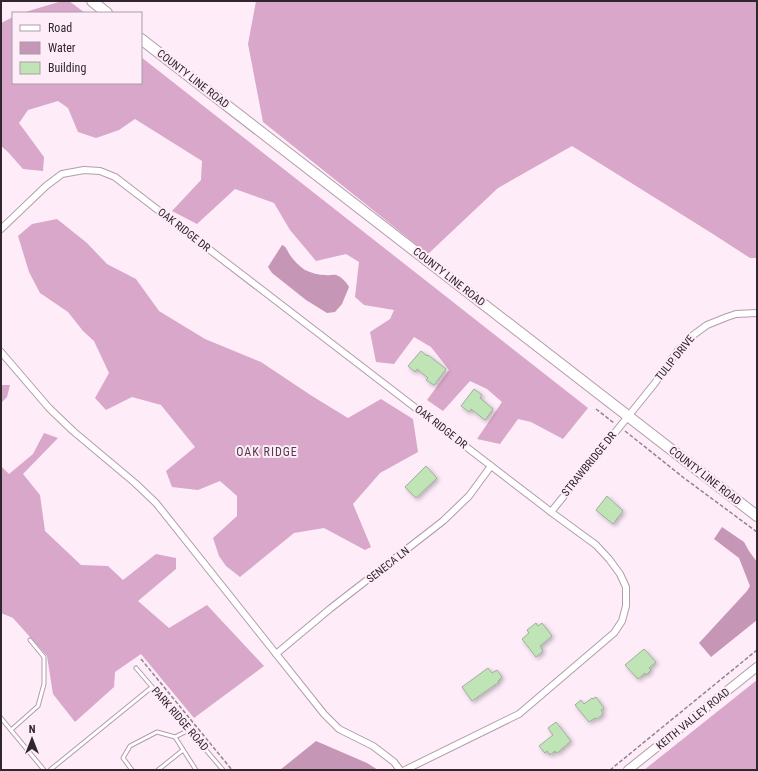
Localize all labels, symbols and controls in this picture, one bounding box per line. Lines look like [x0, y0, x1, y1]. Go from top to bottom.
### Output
legend [12, 12, 142, 84]
text: Road [48, 21, 72, 35]
text: Water [48, 41, 76, 55]
street label: COUNTY LINE ROAD [155, 47, 231, 111]
text: Building [48, 61, 86, 75]
street label: OAK RIDGE DR [155, 206, 213, 255]
street label: COUNTY LINE ROAD [411, 245, 487, 309]
street label: TULIP DRIVE [653, 332, 698, 383]
street label: OAK RIDGE DR [412, 403, 470, 452]
street label: STRAWBRIDGE DR [559, 429, 619, 499]
street label: COUNTY LINE ROAD [667, 444, 743, 508]
district label: OAK RIDGE [236, 445, 298, 459]
street label: SENECA LN [364, 544, 412, 586]
street label: PARK RIDGE ROAD [149, 684, 211, 754]
street label: KEITH VALLEY ROAD [654, 685, 732, 753]
north arrow [12, 719, 52, 759]
text: N [29, 723, 36, 736]

